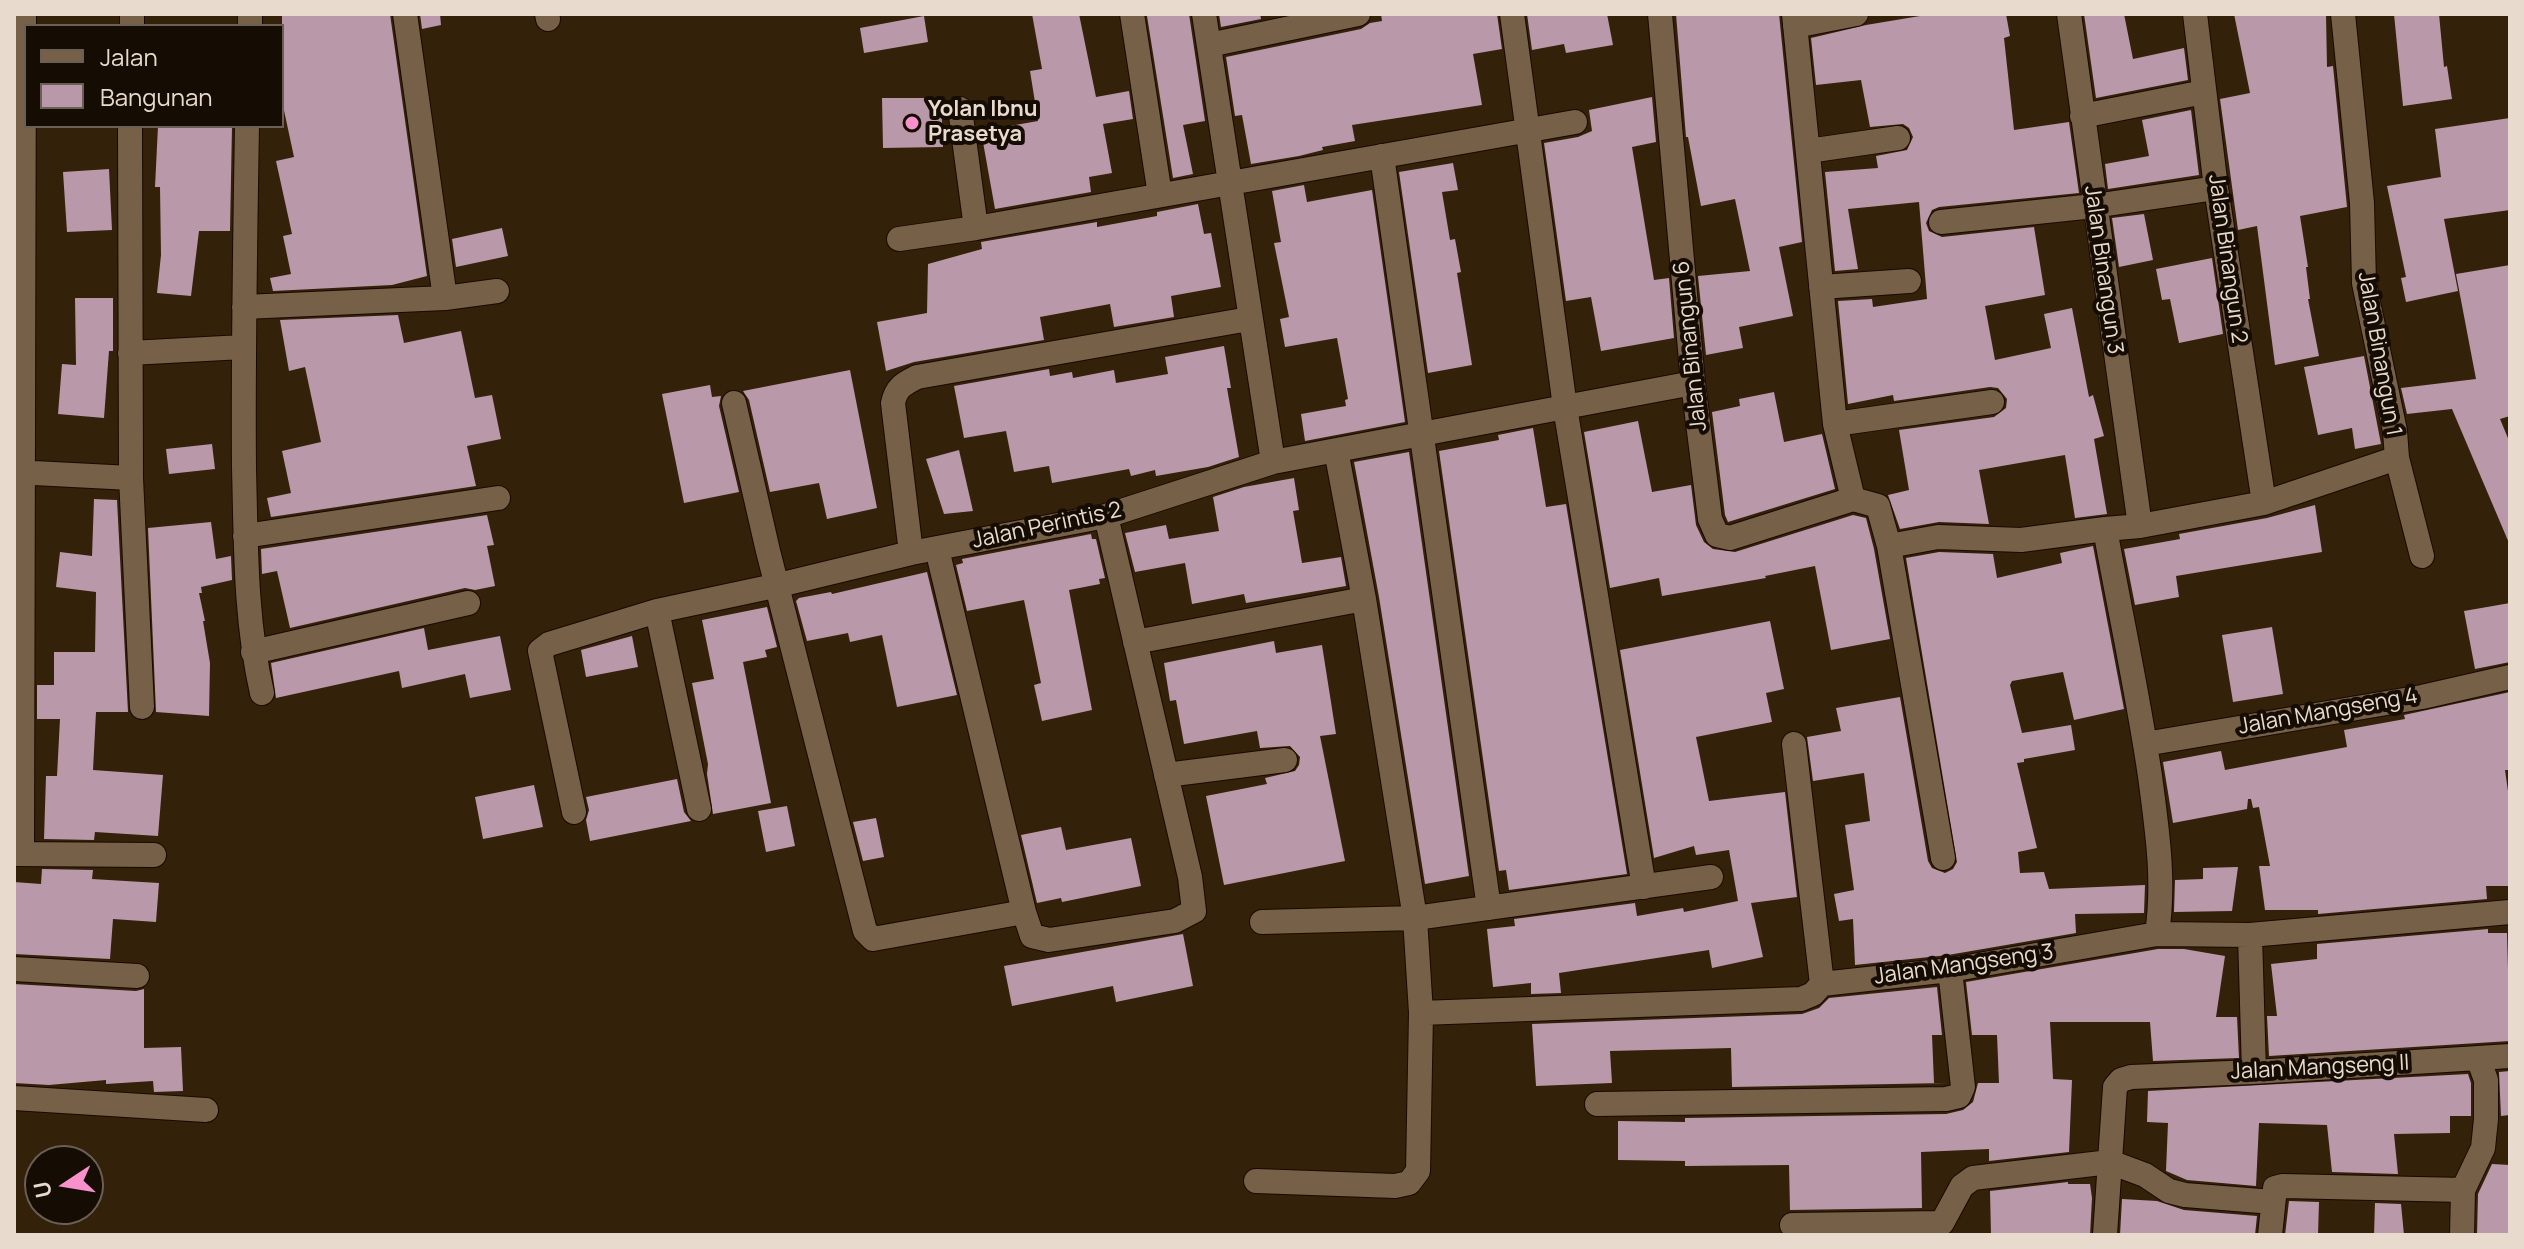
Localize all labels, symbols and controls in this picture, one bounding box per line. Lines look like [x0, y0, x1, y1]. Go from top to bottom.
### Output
legend [24, 24, 284, 128]
text: Jalan [100, 40, 158, 73]
text: Bangunan [100, 80, 213, 113]
place label: Yolan Ibnu Prasetya [928, 97, 1038, 148]
marker: Yolan Ibnu Prasetya [903, 114, 921, 132]
street label: Jalan Binangun 2 [2202, 173, 2252, 345]
street label: Jalan Binangun 3 [2078, 184, 2128, 356]
street label: Jalan Binangun 6 [1669, 259, 1713, 433]
street label: Jalan Binangun 1 [2352, 270, 2406, 438]
street label: Jalan Perintis 2 [970, 497, 1124, 555]
street label: Jalan Mangseng 4 [2236, 683, 2420, 741]
street label: Jalan Mangseng 3 [1873, 939, 2055, 991]
street label: Jalan Mangseng II [2230, 1050, 2410, 1086]
north arrow [24, 1145, 104, 1225]
text: U [26, 1179, 59, 1200]

